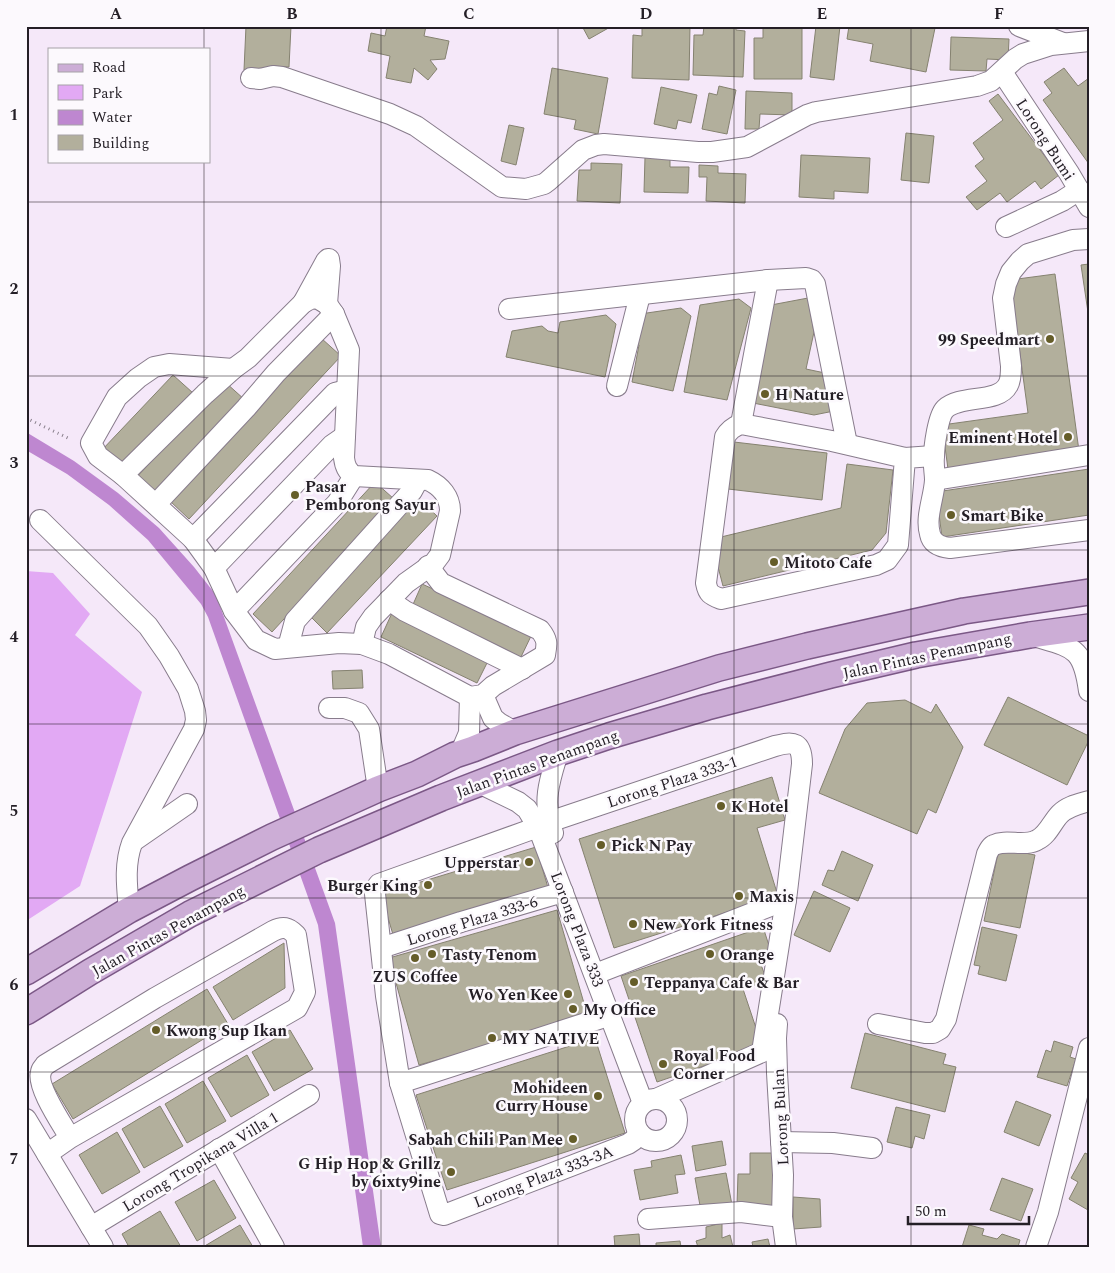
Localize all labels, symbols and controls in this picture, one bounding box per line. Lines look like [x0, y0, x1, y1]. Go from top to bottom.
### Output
text: A [110, 2, 123, 26]
text: B [286, 2, 298, 26]
text: C [463, 2, 475, 26]
text: D [640, 2, 653, 26]
text: E [817, 2, 827, 26]
text: F [994, 2, 1004, 26]
legend [48, 48, 210, 162]
text: Road [92, 56, 126, 79]
text: Park [92, 82, 123, 105]
street label: Lorong Bumi [1010, 94, 1081, 185]
text: 1 [10, 103, 18, 127]
text: Water [92, 106, 132, 129]
text: Building [92, 132, 149, 155]
text: 2 [10, 277, 19, 301]
place label: 99 Speedmart [938, 328, 1040, 352]
marker: 99 Speedmart [1044, 333, 1056, 345]
place label: H Nature [775, 383, 844, 407]
marker: H Nature [759, 388, 771, 400]
place label: Eminent Hotel [948, 426, 1058, 450]
marker: Eminent Hotel [1062, 431, 1074, 443]
text: 3 [10, 451, 19, 475]
place label: Pasar Pemborong Sayur [305, 475, 436, 517]
marker: Pasar Pemborong Sayur [289, 489, 301, 501]
place label: Smart Bike [961, 504, 1044, 528]
marker: Smart Bike [945, 509, 957, 521]
place label: Mitoto Cafe [784, 551, 872, 575]
marker: Mitoto Cafe [768, 556, 780, 568]
text: 4 [10, 625, 19, 649]
street label: Jalan Pintas Penampang [841, 626, 1014, 686]
street label: Jalan Pintas Penampang [453, 723, 622, 805]
street label: Lorong Plaza 333-1 [604, 750, 741, 814]
place label: K Hotel [731, 795, 789, 819]
text: 5 [10, 799, 18, 823]
marker: K Hotel [715, 800, 727, 812]
place label: Pick N Pay [611, 834, 694, 858]
marker: Pick N Pay [595, 839, 607, 851]
place label: Upperstar [444, 851, 519, 875]
marker: Upperstar [523, 856, 535, 868]
street label: Lorong Plaza 333 [544, 868, 610, 991]
place label: Burger King [327, 874, 418, 898]
street label: Jalan Pintas Penampang [88, 879, 249, 983]
marker: Burger King [422, 879, 434, 891]
place label: Maxis [749, 885, 794, 909]
street label: Lorong Plaza 333-6 [404, 890, 541, 952]
marker: Maxis [733, 890, 745, 902]
place label: New York Fitness [643, 913, 773, 937]
marker: New York Fitness [627, 918, 639, 930]
place label: Tasty Tenom [442, 943, 538, 967]
place label: Orange [720, 943, 774, 967]
marker: Tasty Tenom [426, 948, 438, 960]
marker: Orange [704, 948, 716, 960]
marker: ZUS Coffee [409, 952, 421, 964]
place label: ZUS Coffee [372, 965, 458, 989]
place label: Teppanya Cafe & Bar [644, 971, 799, 995]
text: 6 [10, 973, 19, 997]
marker: Teppanya Cafe & Bar [628, 976, 640, 988]
place label: Wo Yen Kee [468, 983, 558, 1007]
marker: Wo Yen Kee [562, 988, 574, 1000]
place label: My Office [583, 998, 656, 1022]
marker: My Office [567, 1003, 579, 1015]
place label: Kwong Sup Ikan [166, 1019, 287, 1043]
marker: Kwong Sup Ikan [150, 1024, 162, 1036]
place label: MY NATIVE [502, 1027, 599, 1051]
marker: MY NATIVE [486, 1032, 498, 1044]
place label: Royal Food Corner [673, 1044, 756, 1086]
marker: Royal Food Corner [657, 1058, 669, 1070]
street label: Lorong Bulan [766, 1068, 796, 1166]
place label: Mohideen Curry House [495, 1076, 588, 1118]
marker: Mohideen Curry House [592, 1090, 604, 1102]
street label: Lorong Tropikana Villa 1 [118, 1106, 283, 1218]
place label: Sabah Chili Pan Mee [408, 1128, 563, 1152]
marker: Sabah Chili Pan Mee [567, 1133, 579, 1145]
street label: Lorong Plaza 333-3A [470, 1139, 617, 1215]
text: 7 [10, 1147, 19, 1171]
place label: G Hip Hop & Grillz by 6ixty9ine [298, 1152, 441, 1194]
marker: G Hip Hop & Grillz by 6ixty9ine [445, 1166, 457, 1178]
scale bar [908, 1193, 1029, 1225]
text: 50 m [915, 1200, 947, 1223]

